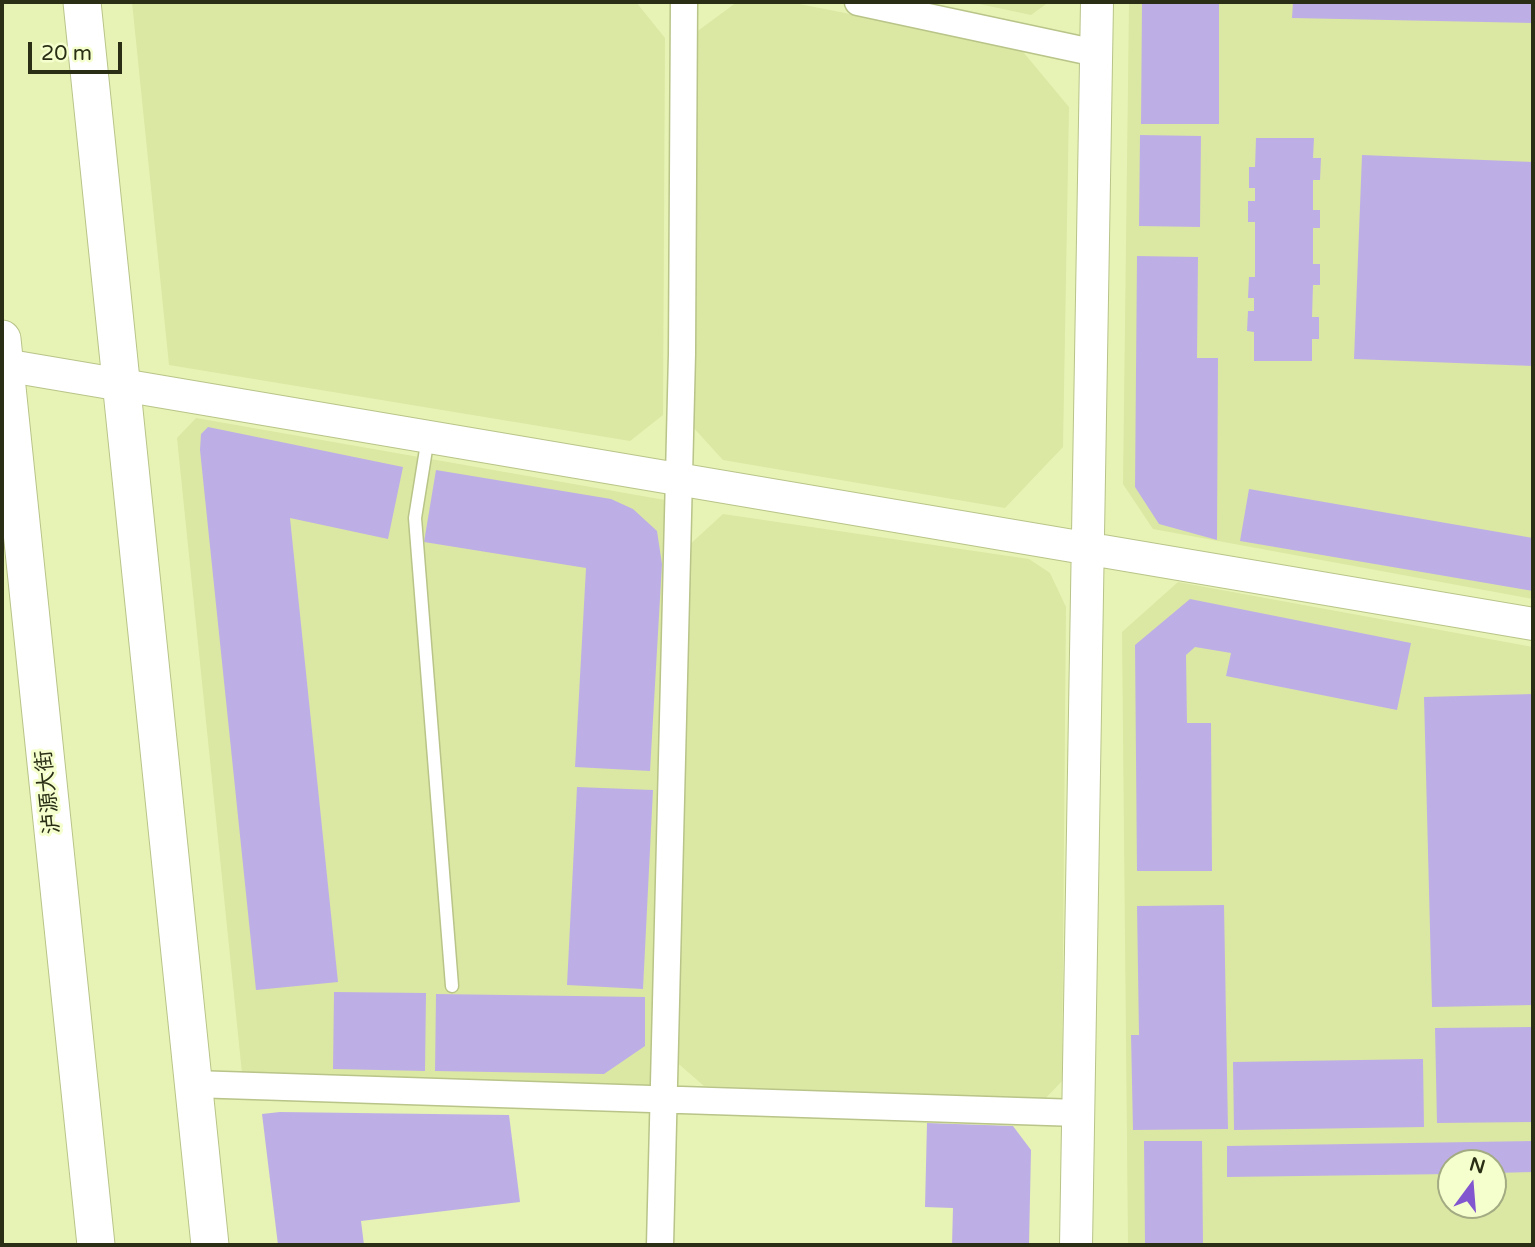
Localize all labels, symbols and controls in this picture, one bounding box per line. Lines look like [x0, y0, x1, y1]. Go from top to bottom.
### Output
scale bar [32, 28, 126, 72]
text: 20 m [41, 41, 92, 66]
street label: 泸源大街 [32, 749, 66, 835]
north arrow [1437, 1149, 1507, 1219]
text: N [1467, 1153, 1488, 1178]

